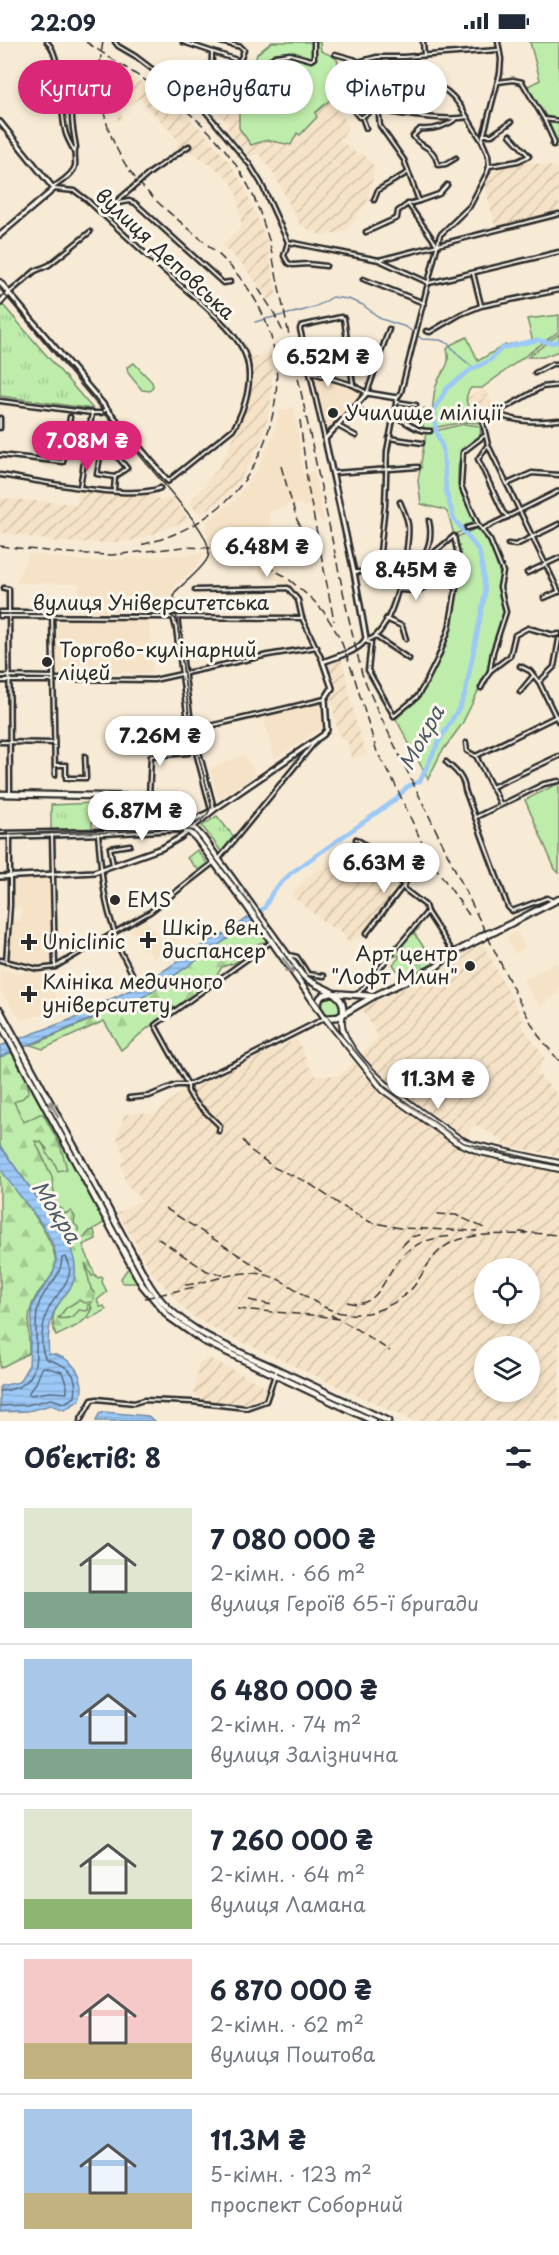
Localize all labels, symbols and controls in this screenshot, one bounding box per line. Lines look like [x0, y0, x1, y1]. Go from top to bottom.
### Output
text: 22:09 [30, 5, 96, 38]
chip: Купити [18, 60, 133, 114]
chip: Орендувати [145, 60, 313, 114]
chip: Фільтри [325, 60, 447, 114]
street label: вулиця Деповська [89, 180, 243, 327]
pin: 6.52M ₴ [273, 337, 383, 388]
text: 6.52M ₴ [286, 341, 370, 371]
place label: Училище міліції [345, 397, 502, 427]
marker: Училище міліції [326, 406, 340, 420]
pin: 7.08M ₴ [32, 421, 142, 472]
text: 7.08M ₴ [46, 425, 128, 455]
pin: 6.48M ₴ [212, 527, 322, 578]
text: 6.48M ₴ [225, 531, 309, 561]
pin: 8.45M ₴ [361, 550, 471, 601]
text: 8.45M ₴ [375, 554, 457, 584]
street label: вулиця Університетська [33, 587, 270, 617]
place label: Торгово-кулінарний ліцей [58, 634, 257, 687]
marker: Торгово-кулінарний ліцей [40, 655, 54, 669]
water label: Мокра [389, 698, 451, 775]
pin: 7.26M ₴ [105, 716, 215, 767]
text: 7.26M ₴ [119, 720, 201, 750]
pin: 6.87M ₴ [87, 791, 197, 842]
text: 6.87M ₴ [102, 795, 182, 825]
pin: 6.63M ₴ [329, 843, 439, 894]
text: 6.63M ₴ [343, 847, 425, 877]
place label: EMS [127, 884, 171, 914]
marker: EMS [108, 893, 122, 907]
place label: Шкір. вен. диспансер [162, 912, 266, 965]
place label: Uniclinic [42, 926, 125, 956]
marker: Шкір. вен. диспансер [139, 931, 157, 949]
marker: Uniclinic [20, 933, 38, 951]
place label: Арт центр "Лофт Млин" [331, 938, 458, 991]
one-way arrow [282, 958, 295, 975]
marker: Арт центр "Лофт Млин" [463, 959, 477, 973]
place label: Клініка медичного університету [42, 966, 223, 1019]
marker: Клініка медичного університету [20, 985, 38, 1003]
pin: 11.3M ₴ [383, 1059, 493, 1110]
text: 11.3M ₴ [401, 1063, 475, 1093]
one-way arrow [48, 1100, 59, 1118]
water label: Мокра [25, 1173, 90, 1249]
map controls [474, 1258, 540, 1402]
button: locate [474, 1258, 540, 1324]
button: layers [474, 1336, 540, 1402]
text: Об’єктів: 8 [24, 1438, 161, 1477]
icon: filters [502, 1441, 535, 1474]
text: 7 080 000 ₴ [210, 1519, 375, 1558]
icon: home [72, 1532, 144, 1604]
text: 2-кімн. · 66 m² [210, 1558, 365, 1588]
text: вулиця Героїв 65-ї бригади [210, 1588, 479, 1618]
text: 6 480 000 ₴ [210, 1670, 378, 1709]
icon: home [72, 1683, 144, 1755]
text: 2-кімн. · 74 m² [210, 1709, 361, 1739]
text: вулиця Залізнична [210, 1739, 398, 1769]
text: 7 260 000 ₴ [210, 1820, 373, 1859]
icon: home [72, 1833, 144, 1905]
text: 2-кімн. · 64 m² [210, 1859, 365, 1889]
text: вулиця Ламана [210, 1889, 366, 1919]
text: 6 870 000 ₴ [210, 1970, 372, 2009]
icon: home [72, 1983, 144, 2055]
text: 2-кімн. · 62 m² [210, 2009, 364, 2039]
text: вулиця Поштова [210, 2039, 375, 2069]
text: 11.3M ₴ [210, 2120, 306, 2159]
icon: home [72, 2133, 144, 2205]
text: 5-кімн. · 123 m² [210, 2159, 372, 2189]
text: проспект Соборний [210, 2189, 403, 2219]

